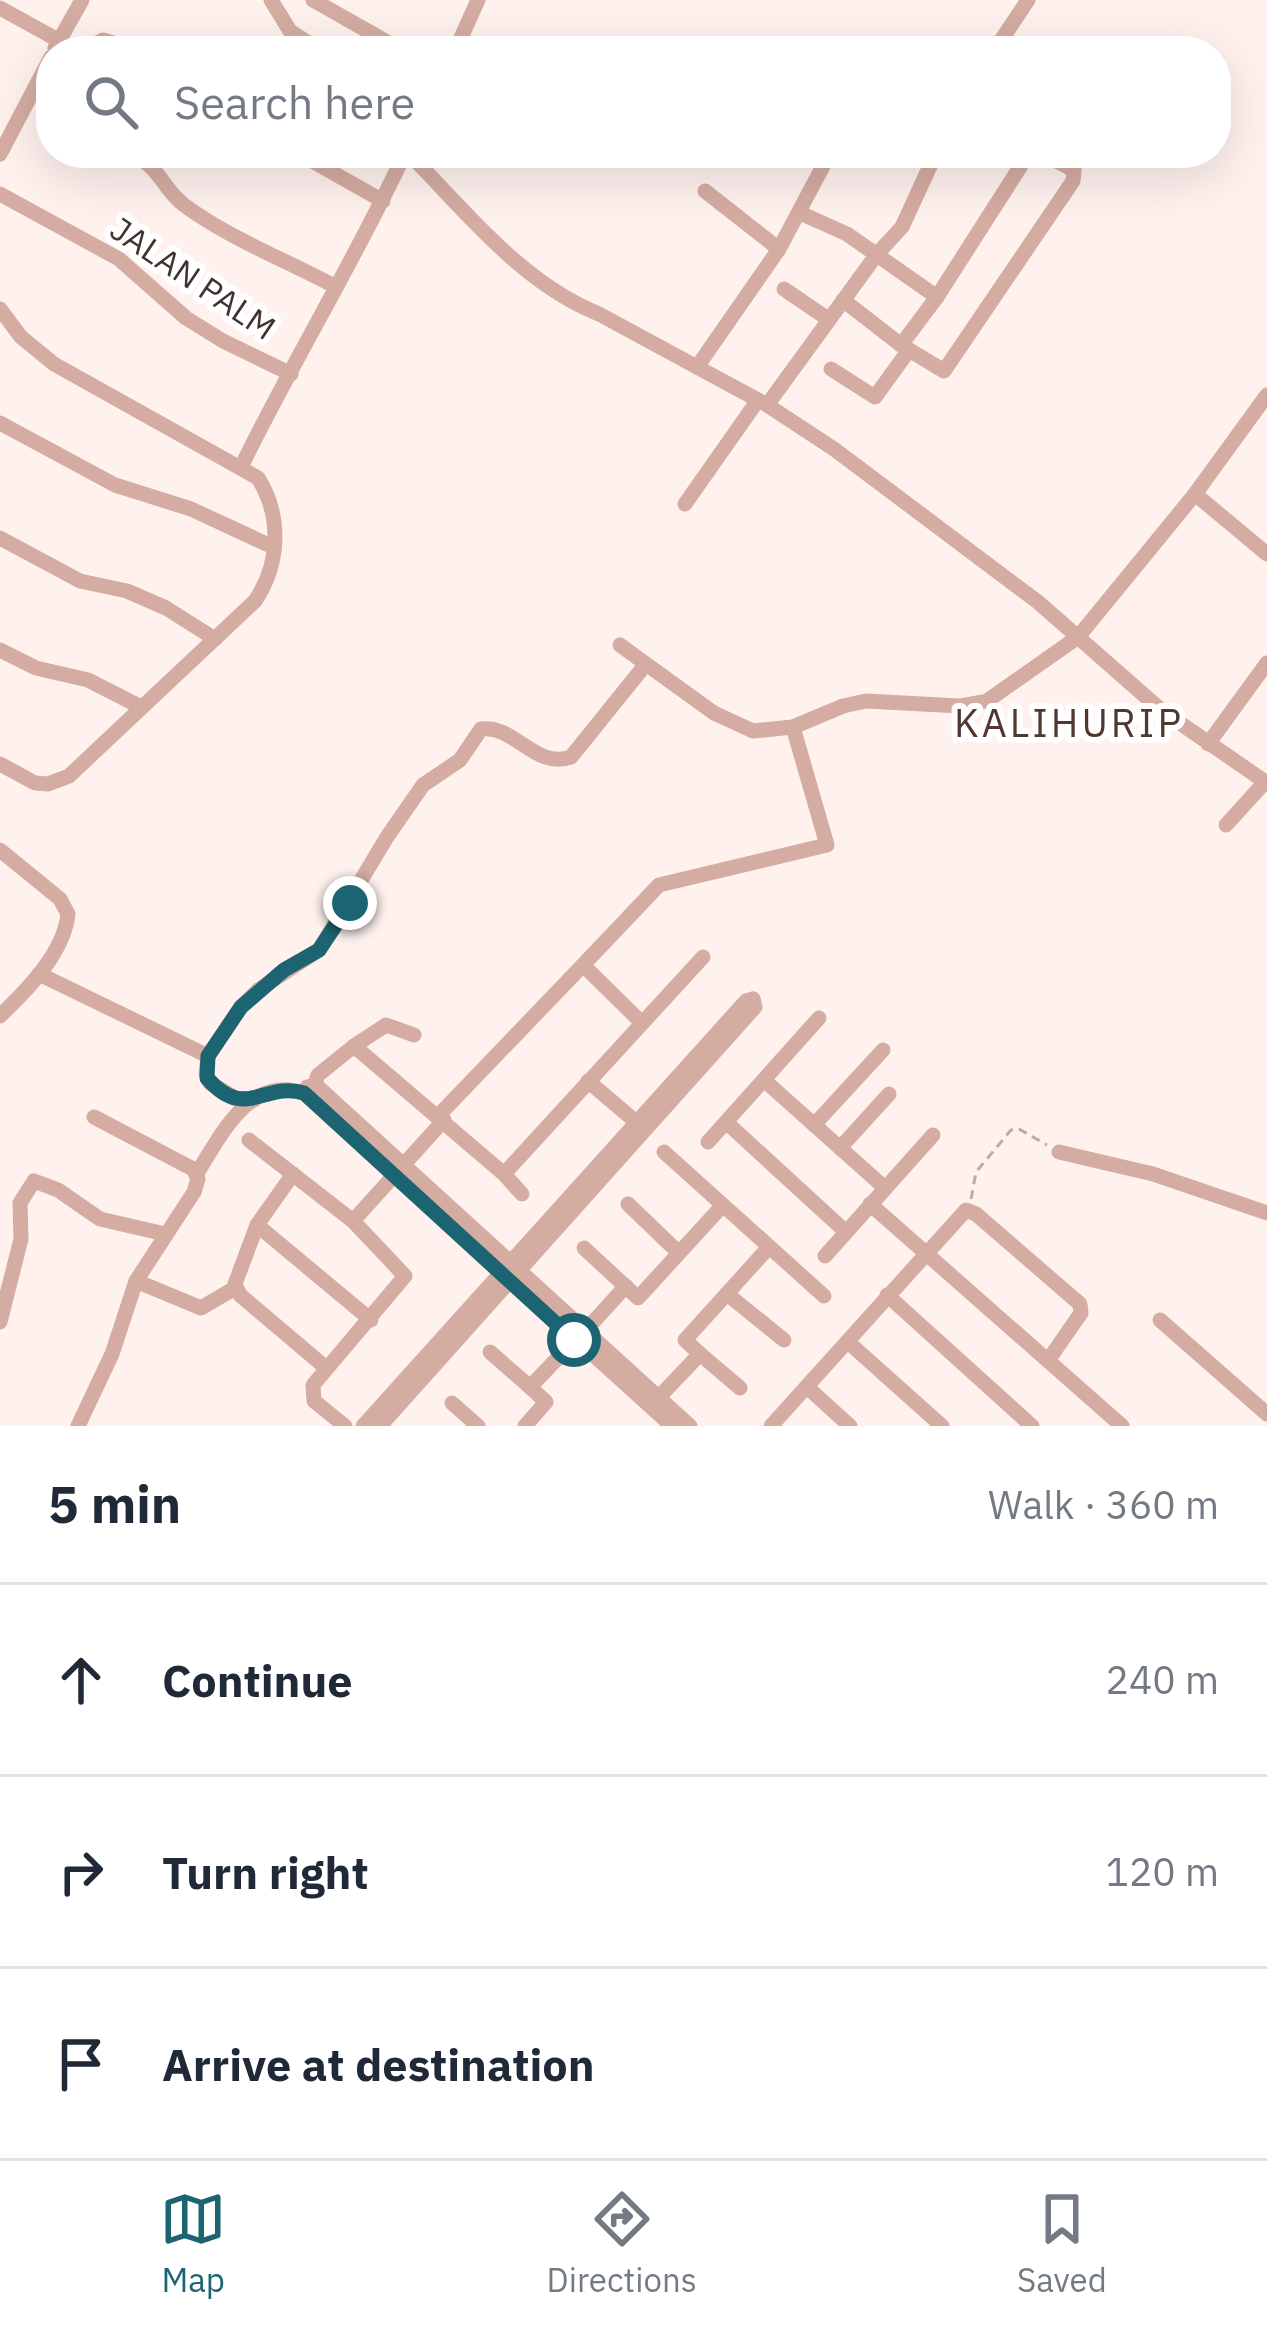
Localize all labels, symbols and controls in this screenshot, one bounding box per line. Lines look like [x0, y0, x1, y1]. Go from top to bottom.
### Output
search box [36, 36, 1231, 168]
icon: search [78, 69, 144, 135]
text: Search here [174, 73, 415, 131]
street label: JALAN PALM [102, 207, 284, 349]
district label: KALIHURIP [954, 697, 1184, 748]
route end [323, 876, 377, 930]
route start [547, 1313, 601, 1367]
text: 5 min [48, 1471, 181, 1537]
text: Walk · 360 m [988, 1479, 1219, 1530]
icon: ahead [48, 1647, 114, 1713]
text: Continue [162, 1651, 353, 1709]
text: 240 m [1106, 1654, 1219, 1705]
icon: right [48, 1839, 114, 1905]
text: Turn right [162, 1843, 369, 1901]
text: 120 m [1106, 1846, 1219, 1897]
icon: arrive [48, 2031, 114, 2097]
text: Arrive at destination [162, 2035, 595, 2093]
tab: Map [160, 2186, 226, 2301]
tab: Directions [547, 2186, 697, 2301]
tab: Saved [1017, 2186, 1107, 2301]

